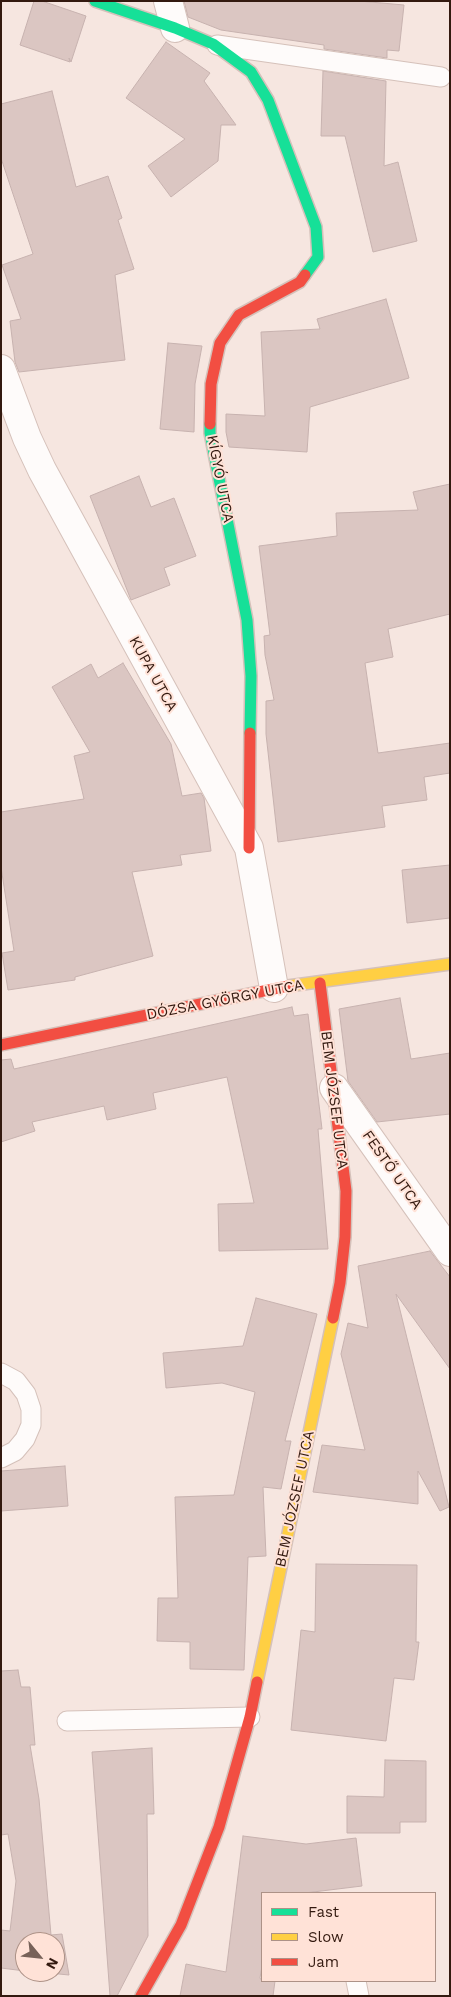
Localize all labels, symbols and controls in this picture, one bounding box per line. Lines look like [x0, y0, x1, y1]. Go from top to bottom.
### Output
street label: KÍGYÓ UTCA [203, 434, 237, 524]
street label: KUPA UTCA [125, 633, 181, 715]
street label: DÓZSA GYÖRGY UTCA [145, 976, 305, 1024]
street label: BEM JÓZSEF UTCA [317, 1030, 351, 1170]
street label: FESTŐ UTCA [358, 1127, 426, 1213]
street label: BEM JÓZSEF UTCA [272, 1429, 318, 1569]
legend [261, 1892, 436, 1982]
text: Fast [308, 1903, 339, 1921]
text: Slow [308, 1928, 344, 1946]
north arrow [15, 1932, 65, 1982]
text: Jam [308, 1953, 339, 1971]
text: N [43, 1955, 62, 1972]

